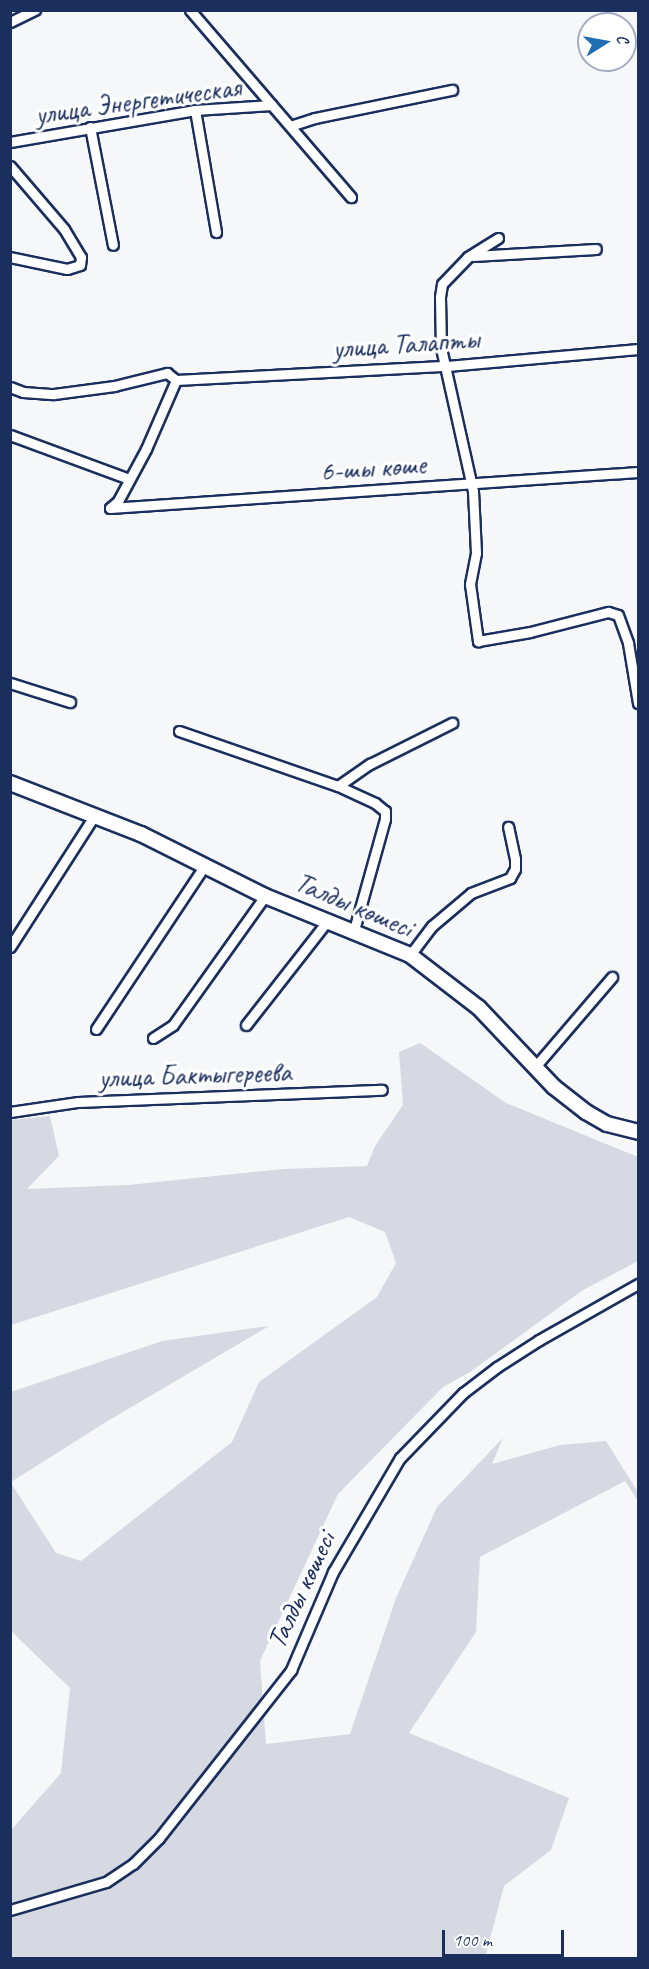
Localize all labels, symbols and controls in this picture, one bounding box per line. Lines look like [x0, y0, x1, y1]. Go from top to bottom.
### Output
north arrow [577, 12, 637, 72]
text: С [612, 33, 633, 45]
street label: улица Энергетическая [33, 70, 243, 132]
street label: улица Талапты [331, 322, 481, 366]
street label: 6-шы көше [319, 448, 427, 488]
street label: Талды көшесі [290, 865, 418, 945]
street label: улица Бактыгереева [97, 1055, 293, 1095]
street label: Талды көшесі [259, 1526, 343, 1654]
scale bar [445, 1918, 566, 1956]
text: 100 m [453, 1929, 492, 1951]

